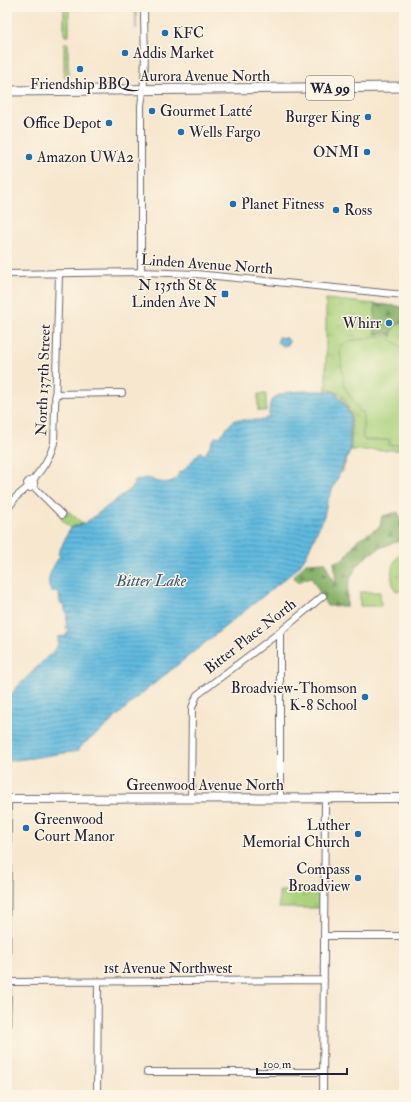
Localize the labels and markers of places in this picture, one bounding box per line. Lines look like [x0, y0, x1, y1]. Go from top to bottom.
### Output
place label: KFC [173, 24, 204, 43]
marker: KFC [160, 28, 170, 38]
place label: Addis Market [132, 44, 214, 63]
marker: Addis Market [120, 48, 130, 58]
marker: Friendship BBQ [75, 64, 85, 74]
place label: Friendship BBQ [30, 75, 139, 95]
place label: Gourmet Latté [160, 102, 253, 121]
marker: Gourmet Latté [147, 106, 157, 116]
place label: Burger King [285, 108, 361, 127]
marker: Burger King [363, 112, 373, 122]
place label: Office Depot [23, 114, 101, 134]
marker: Office Depot [104, 118, 114, 128]
place label: Wells Fargo [188, 123, 260, 142]
marker: Wells Fargo [176, 127, 186, 137]
place label: ONMI [313, 143, 359, 162]
marker: ONMI [362, 147, 372, 157]
place label: Amazon UWA2 [36, 148, 134, 167]
marker: Amazon UWA2 [24, 152, 34, 162]
place label: Planet Fitness [241, 195, 324, 214]
marker: Planet Fitness [228, 199, 238, 209]
place label: Ross [344, 201, 372, 220]
marker: Ross [331, 205, 341, 215]
place label: N 135th St & Linden Ave N [132, 276, 218, 312]
marker: N 135th St & Linden Ave N [220, 289, 230, 299]
place label: Whirr [342, 314, 381, 333]
marker: Whirr [384, 318, 394, 328]
place label: Broadview-Thomson K-8 School [231, 679, 357, 715]
marker: Broadview-Thomson K-8 School [360, 692, 370, 702]
place label: Greenwood Court Manor [34, 810, 115, 846]
place label: Luther Memorial Church [242, 816, 350, 852]
marker: Greenwood Court Manor [21, 823, 31, 833]
marker: Luther Memorial Church [353, 829, 363, 839]
place label: Compass Broadview [288, 860, 351, 896]
marker: Compass Broadview [353, 873, 363, 883]

